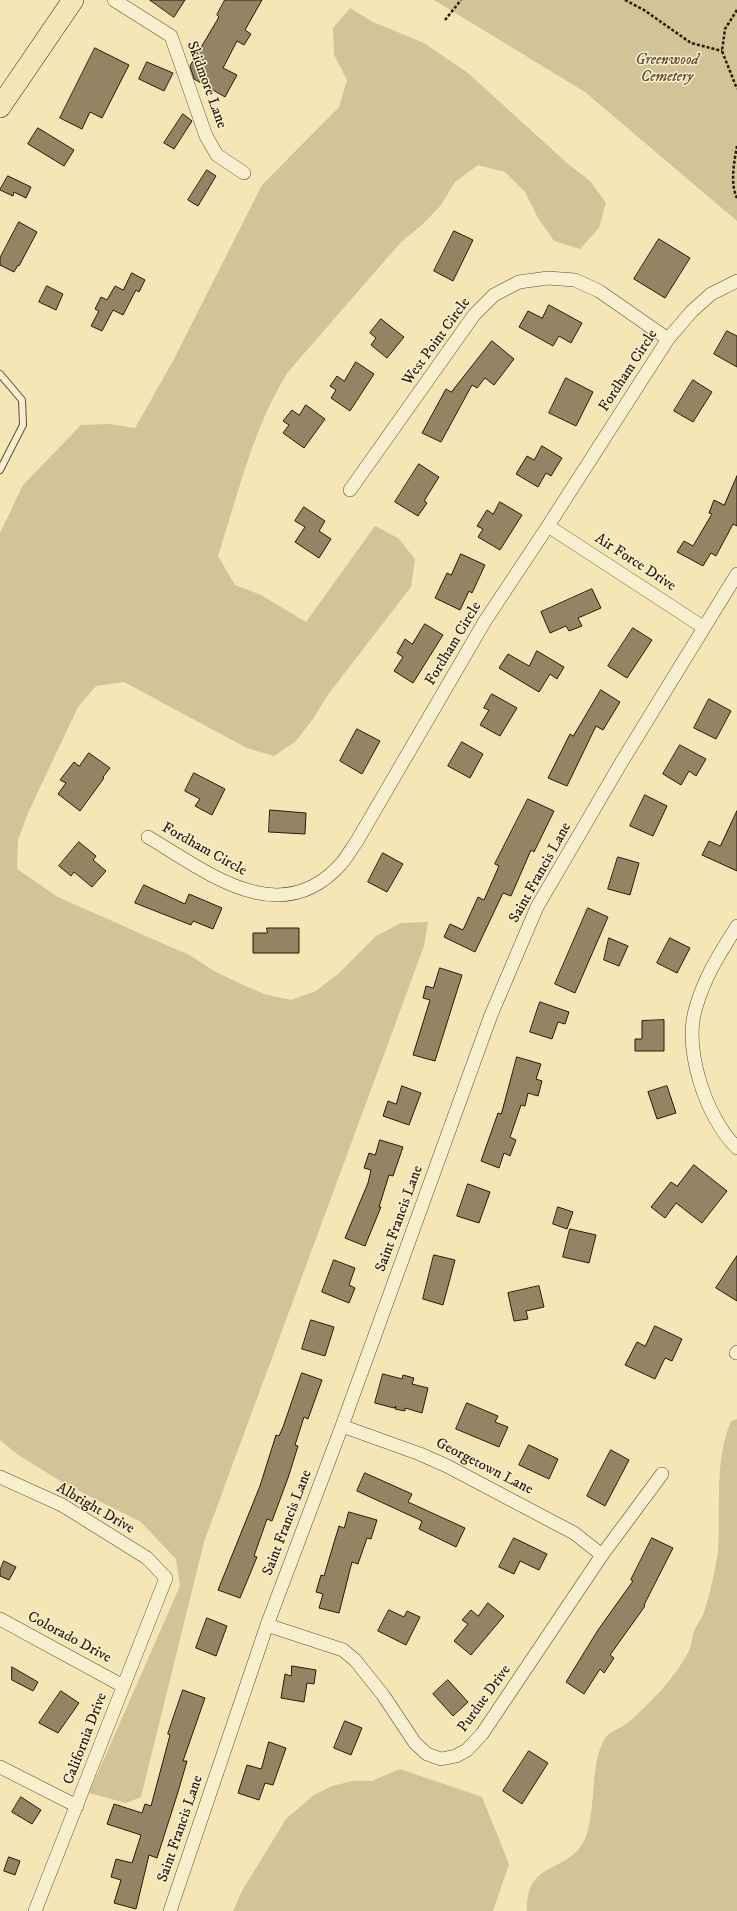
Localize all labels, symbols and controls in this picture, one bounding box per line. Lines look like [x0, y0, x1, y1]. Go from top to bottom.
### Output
street label: Skidmore Lane [182, 39, 230, 131]
park label: Greenwood Cemetery [635, 52, 699, 87]
street label: West Point Circle [399, 295, 475, 389]
street label: Fordham Circle [596, 327, 662, 415]
street label: Air Force Drive [591, 530, 679, 596]
street label: Fordham Circle [422, 599, 486, 689]
street label: Fordham Circle [158, 819, 250, 881]
street label: Saint Francis Lane [506, 820, 576, 926]
street label: Saint Francis Lane [372, 1163, 428, 1275]
street label: Georgetown Lane [432, 1435, 536, 1499]
street label: Saint Francis Lane [260, 1468, 316, 1578]
street label: Albright Drive [53, 1479, 137, 1539]
street label: Colorado Drive [24, 1608, 114, 1668]
street label: Purdue Drive [454, 1662, 516, 1736]
street label: California Drive [60, 1691, 112, 1787]
street label: Saint Francis Lane [154, 1773, 208, 1885]

